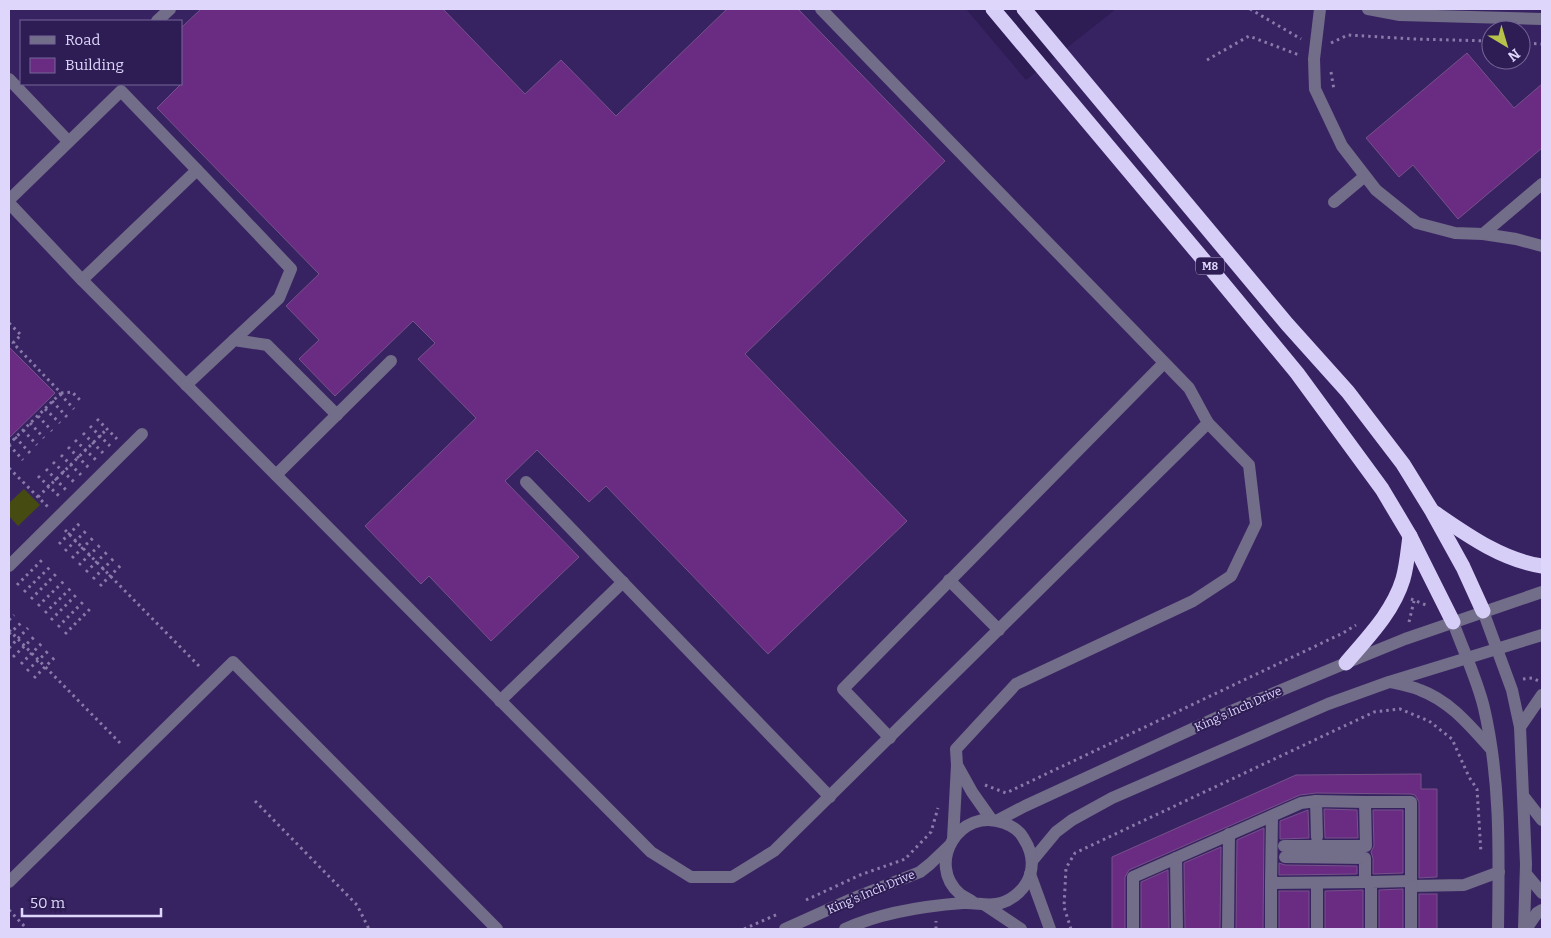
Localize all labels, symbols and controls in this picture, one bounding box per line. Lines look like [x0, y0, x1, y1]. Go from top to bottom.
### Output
legend [20, 20, 182, 85]
north arrow [1481, 20, 1531, 70]
text: Road [65, 31, 100, 49]
text: N [1504, 45, 1523, 65]
text: Building [65, 56, 124, 74]
road number: M8 [1196, 258, 1224, 274]
street label: King's Inch Drive [1192, 684, 1284, 734]
street label: King's Inch Drive [825, 867, 917, 917]
scale bar [22, 886, 161, 918]
text: 50 m [30, 894, 66, 912]

